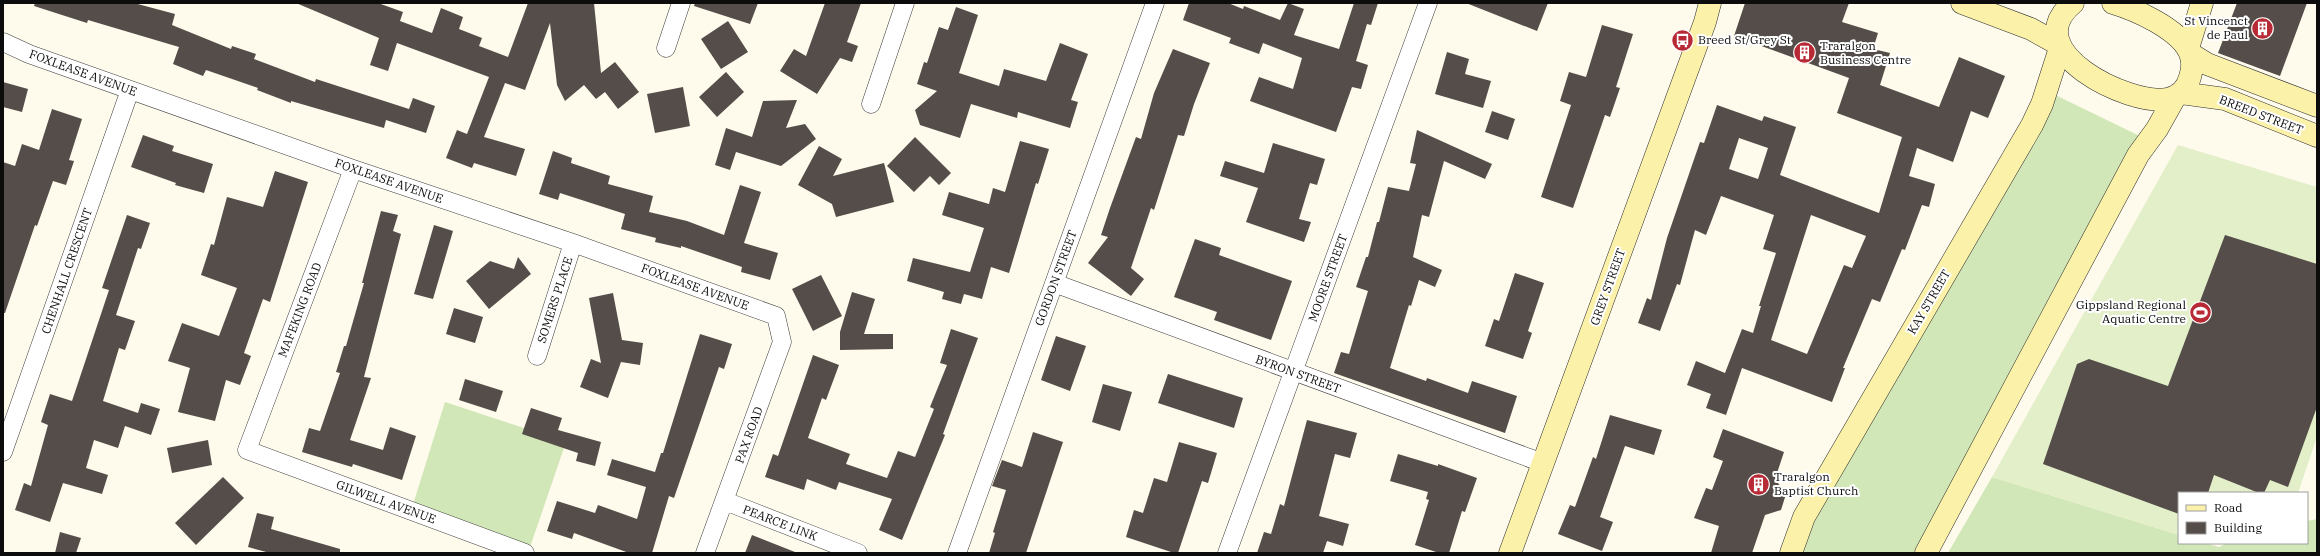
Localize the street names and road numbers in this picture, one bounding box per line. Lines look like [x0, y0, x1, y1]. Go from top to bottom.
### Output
street label: FOXLEASE AVENUE [27, 46, 139, 99]
street label: BREED STREET [2217, 92, 2305, 137]
street label: FOXLEASE AVENUE [333, 155, 445, 206]
street label: CHENHALL CRESCENT [38, 206, 95, 336]
street label: GORDON STREET [1031, 228, 1080, 328]
street label: MOORE STREET [1305, 232, 1350, 324]
street label: GREY STREET [1587, 246, 1628, 327]
street label: SOMERS PLACE [534, 255, 576, 345]
street label: MAFEKING ROAD [275, 260, 324, 359]
street label: FOXLEASE AVENUE [639, 260, 751, 313]
street label: KAY STREET [1904, 266, 1953, 337]
street label: BYRON STREET [1253, 351, 1343, 396]
street label: PAX ROAD [731, 404, 766, 465]
street label: GILWELL AVENUE [334, 477, 438, 527]
street label: PEARCE LINK [741, 501, 820, 544]

